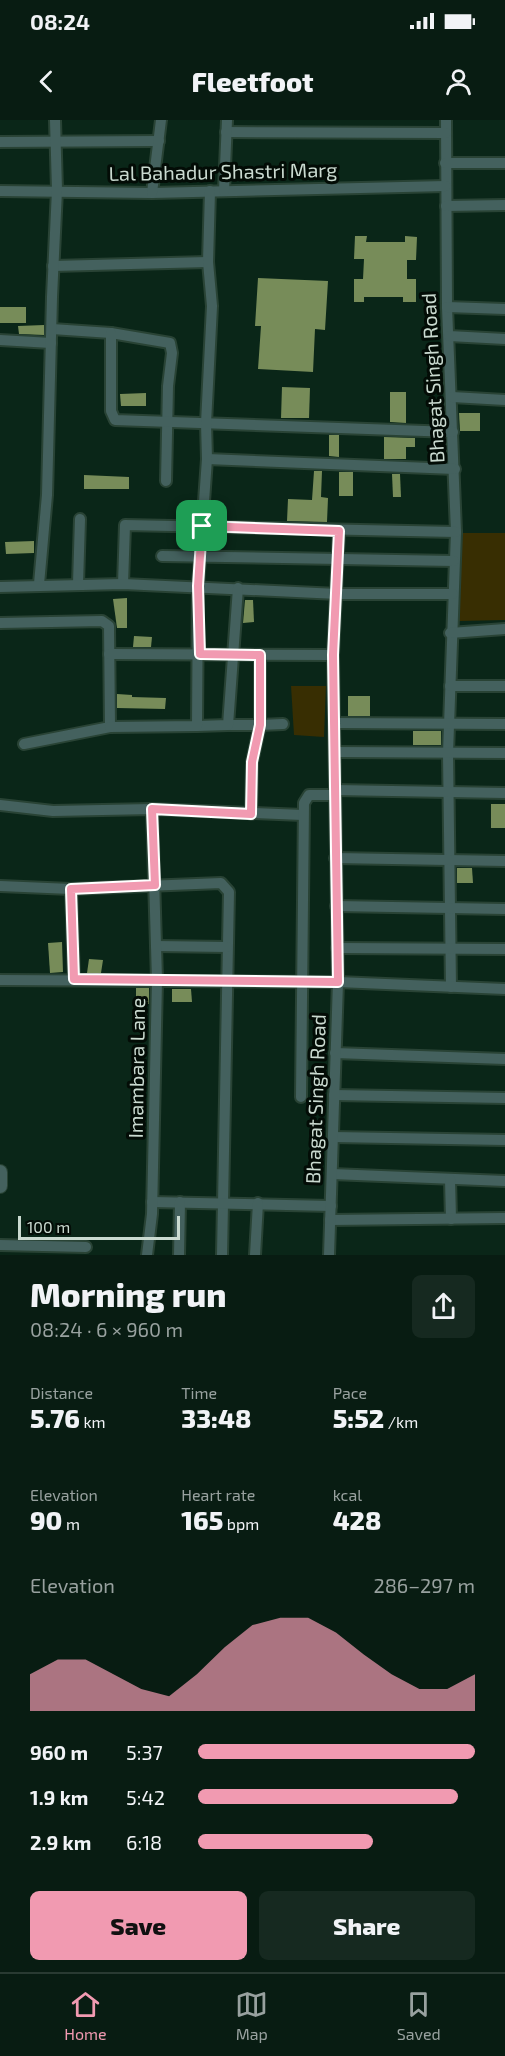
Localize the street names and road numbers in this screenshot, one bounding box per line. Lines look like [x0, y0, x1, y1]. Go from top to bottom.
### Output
street label: Lal Bahadur Shastri Marg [108, 157, 338, 185]
street label: Bhagat Singh Road [416, 292, 448, 464]
street label: Imambara Lane [123, 997, 149, 1139]
street label: Bhagat Singh Road [300, 1013, 330, 1184]

